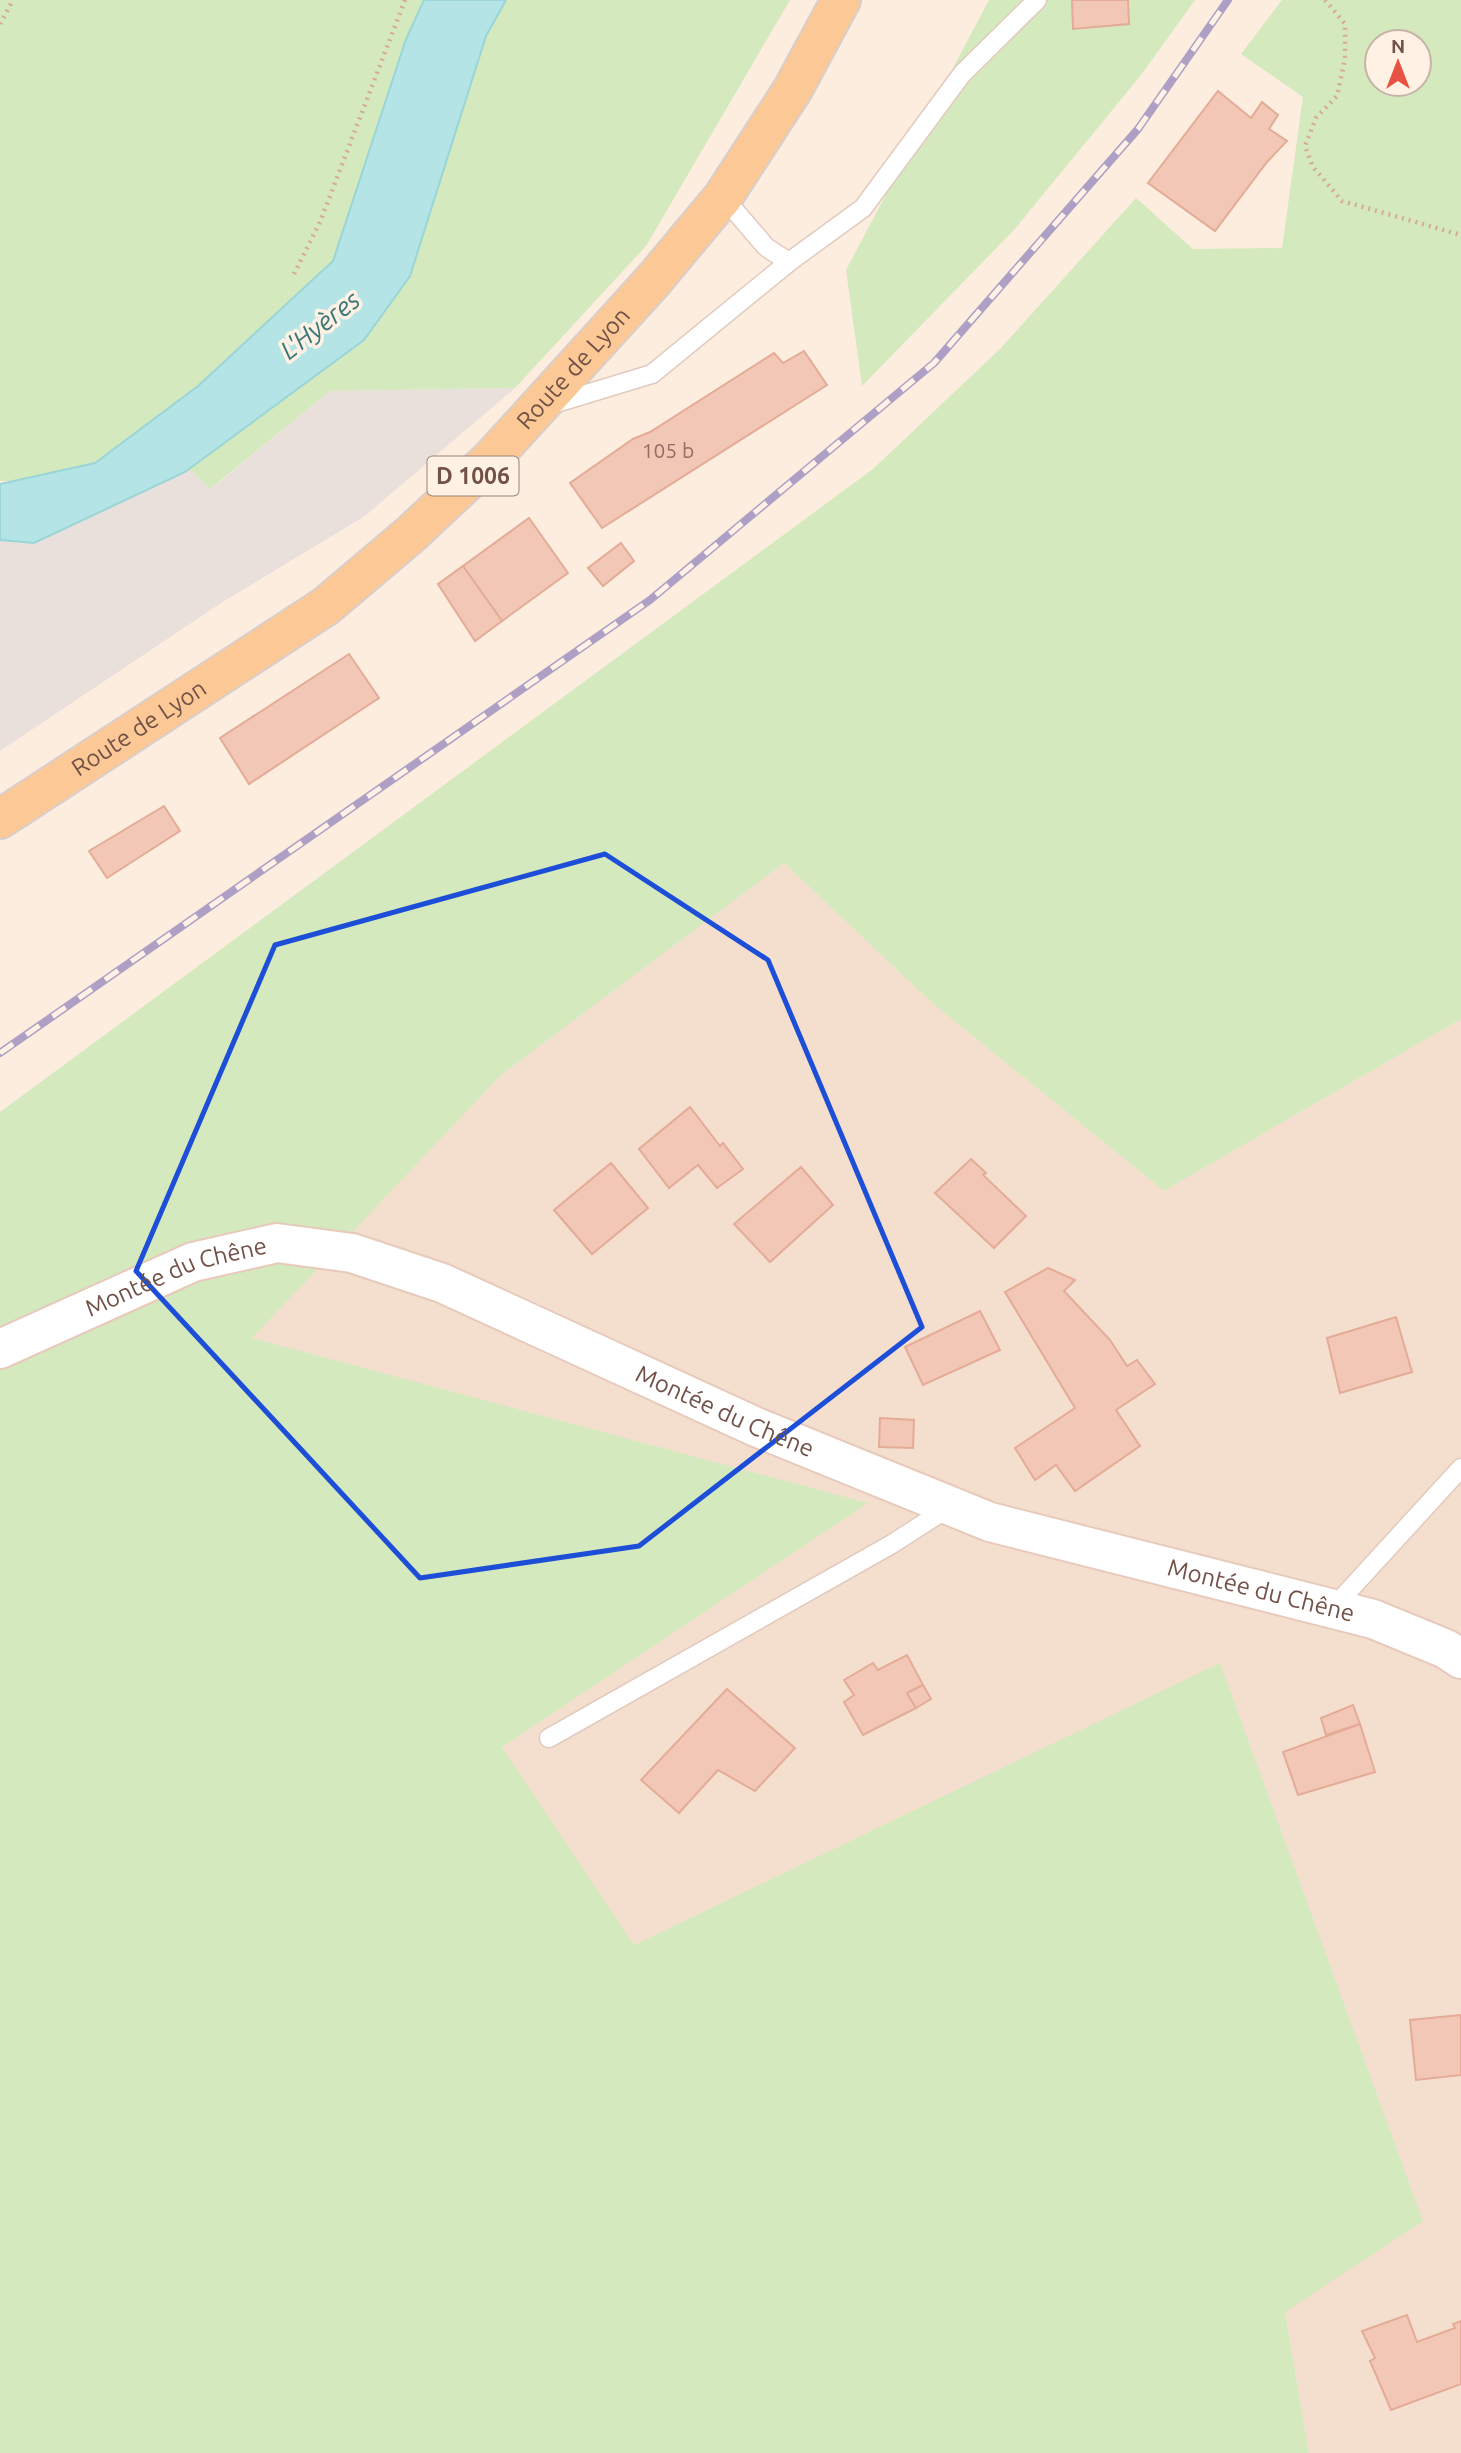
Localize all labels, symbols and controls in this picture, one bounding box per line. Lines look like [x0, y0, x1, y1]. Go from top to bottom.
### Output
north arrow [1363, 28, 1433, 98]
text: N [1391, 35, 1405, 57]
water label: L'Hyères [274, 285, 365, 365]
street label: Route de Lyon [511, 302, 635, 434]
house number: 105 b [642, 438, 694, 462]
road number: D 1006 [428, 456, 518, 496]
street label: Route de Lyon [67, 674, 211, 781]
street label: Montée du Chêne [81, 1232, 269, 1322]
street label: Montée du Chêne [632, 1360, 818, 1462]
street label: Montée du Chêne [1165, 1554, 1358, 1627]

